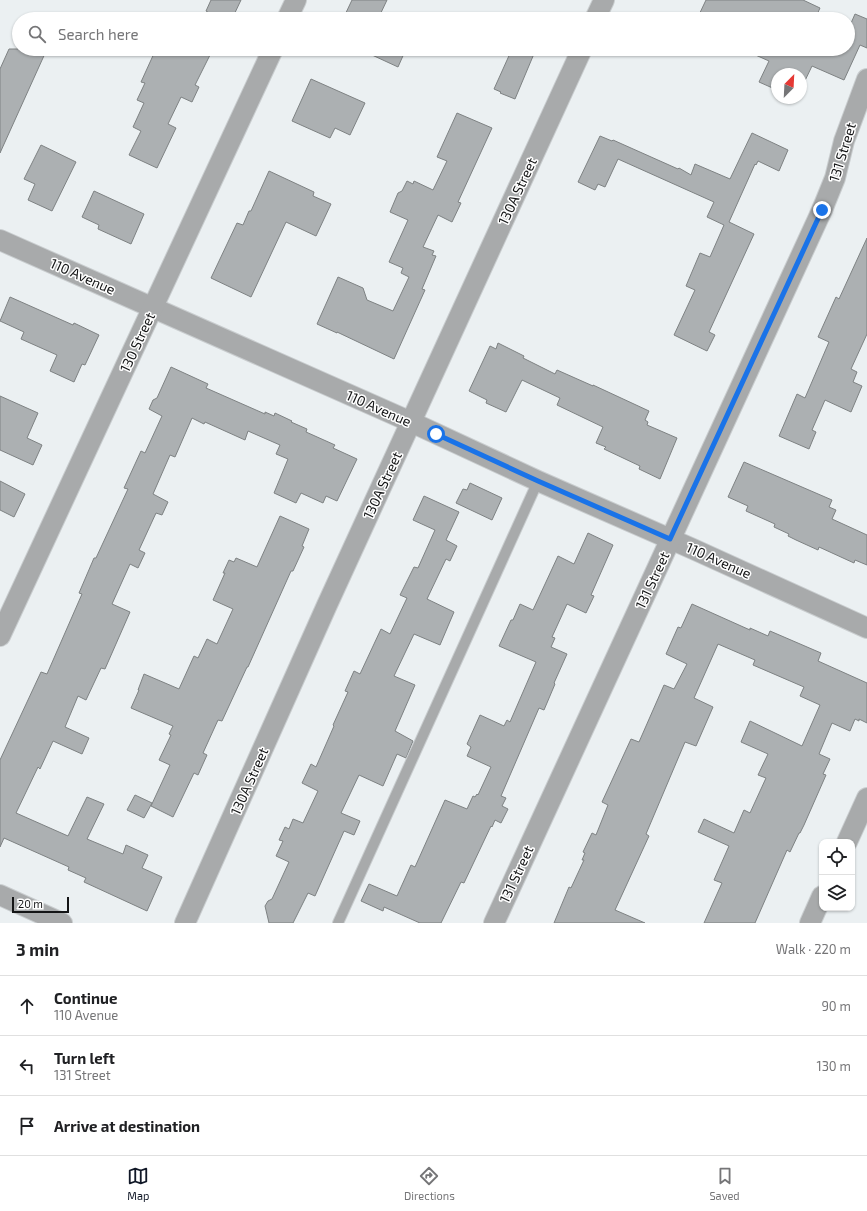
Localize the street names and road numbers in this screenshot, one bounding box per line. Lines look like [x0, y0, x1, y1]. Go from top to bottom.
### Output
street label: 131 Street [825, 120, 859, 184]
street label: 130A Street [494, 155, 540, 227]
street label: 110 Avenue [48, 254, 118, 298]
street label: 130 Street [116, 309, 158, 375]
street label: 110 Avenue [344, 386, 414, 430]
street label: 130A Street [359, 449, 405, 521]
street label: 110 Avenue [684, 538, 754, 582]
street label: 131 Street [631, 549, 673, 611]
street label: 130A Street [227, 745, 271, 817]
street label: 131 Street [495, 843, 537, 905]

